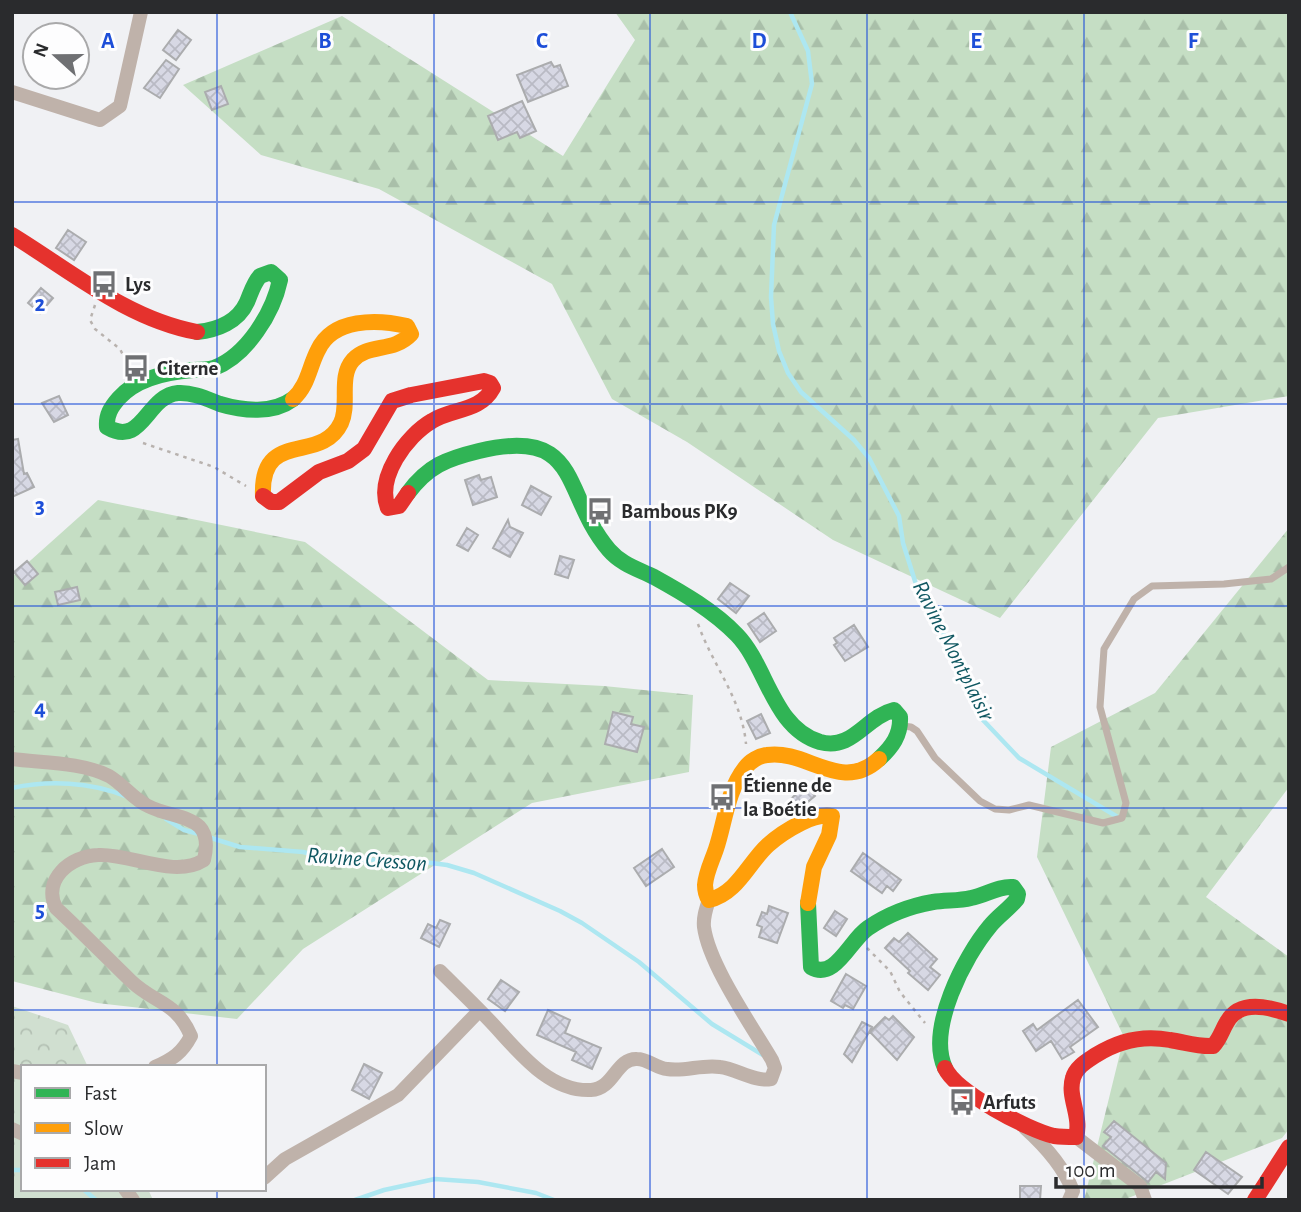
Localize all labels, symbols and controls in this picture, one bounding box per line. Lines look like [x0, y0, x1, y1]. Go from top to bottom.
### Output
north arrow [21, 21, 91, 91]
text: A [101, 30, 115, 53]
text: B [318, 30, 332, 53]
text: C [536, 30, 548, 53]
text: D [751, 30, 767, 53]
text: E [970, 30, 982, 53]
text: F [1188, 30, 1199, 53]
text: N [30, 41, 53, 60]
bus stop icon: Lys [89, 269, 119, 299]
place label: Lys [125, 274, 151, 295]
text: 2 [35, 293, 46, 316]
bus stop icon: Citerne [121, 353, 151, 383]
place label: Citerne [157, 358, 219, 379]
text: 3 [35, 495, 45, 518]
bus stop icon: Bambous PK9 [585, 496, 615, 526]
place label: Bambous PK9 [621, 501, 738, 522]
water label: Ravine Montplaisir [908, 577, 998, 725]
text: 4 [34, 697, 46, 720]
place label: Étienne de la Boétie [743, 772, 832, 820]
bus stop icon: Étienne de la Boétie [707, 782, 737, 812]
water label: Ravine Cresson [306, 844, 428, 876]
text: 5 [35, 899, 45, 922]
legend [21, 1065, 266, 1191]
text: Fast [84, 1083, 117, 1104]
bus stop icon: Arfuts [947, 1087, 977, 1117]
place label: Arfuts [983, 1092, 1036, 1113]
text: Slow [84, 1118, 123, 1139]
scale bar [1056, 1146, 1262, 1190]
text: Jam [84, 1153, 116, 1174]
text: 100 m [1066, 1160, 1116, 1181]

